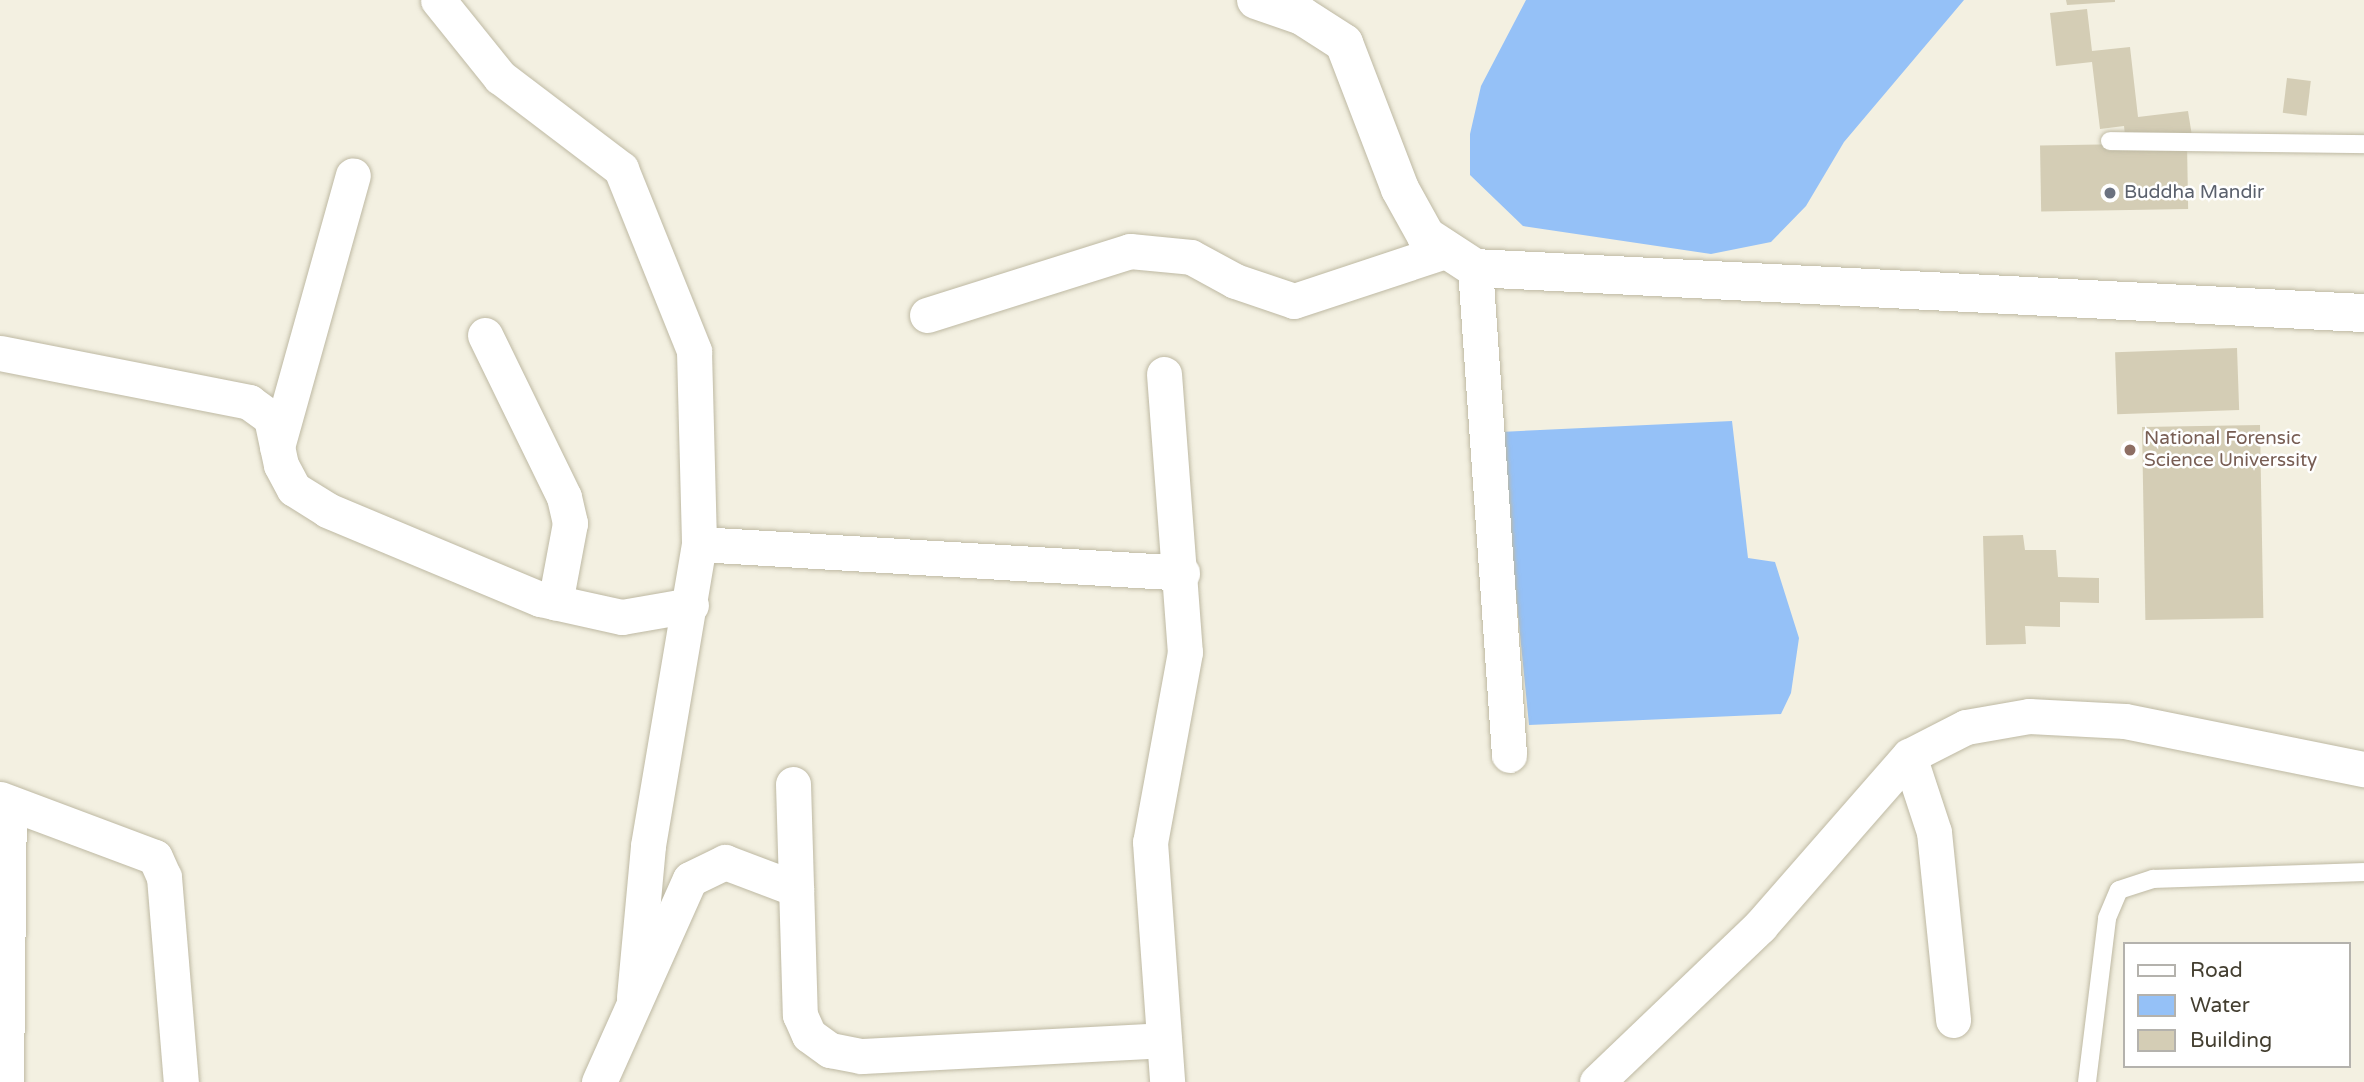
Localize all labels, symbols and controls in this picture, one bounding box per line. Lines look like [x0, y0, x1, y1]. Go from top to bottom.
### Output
place label: Buddha Mandir [2124, 182, 2264, 204]
marker: Buddha Mandir [2102, 185, 2118, 201]
place label: National Forensic Science Universsity [2144, 428, 2317, 472]
marker: National Forensic Science Universsity [2122, 442, 2138, 458]
legend [2122, 942, 2350, 1068]
text: Road [2190, 958, 2243, 983]
text: Water [2190, 993, 2250, 1018]
text: Building [2190, 1028, 2272, 1053]

